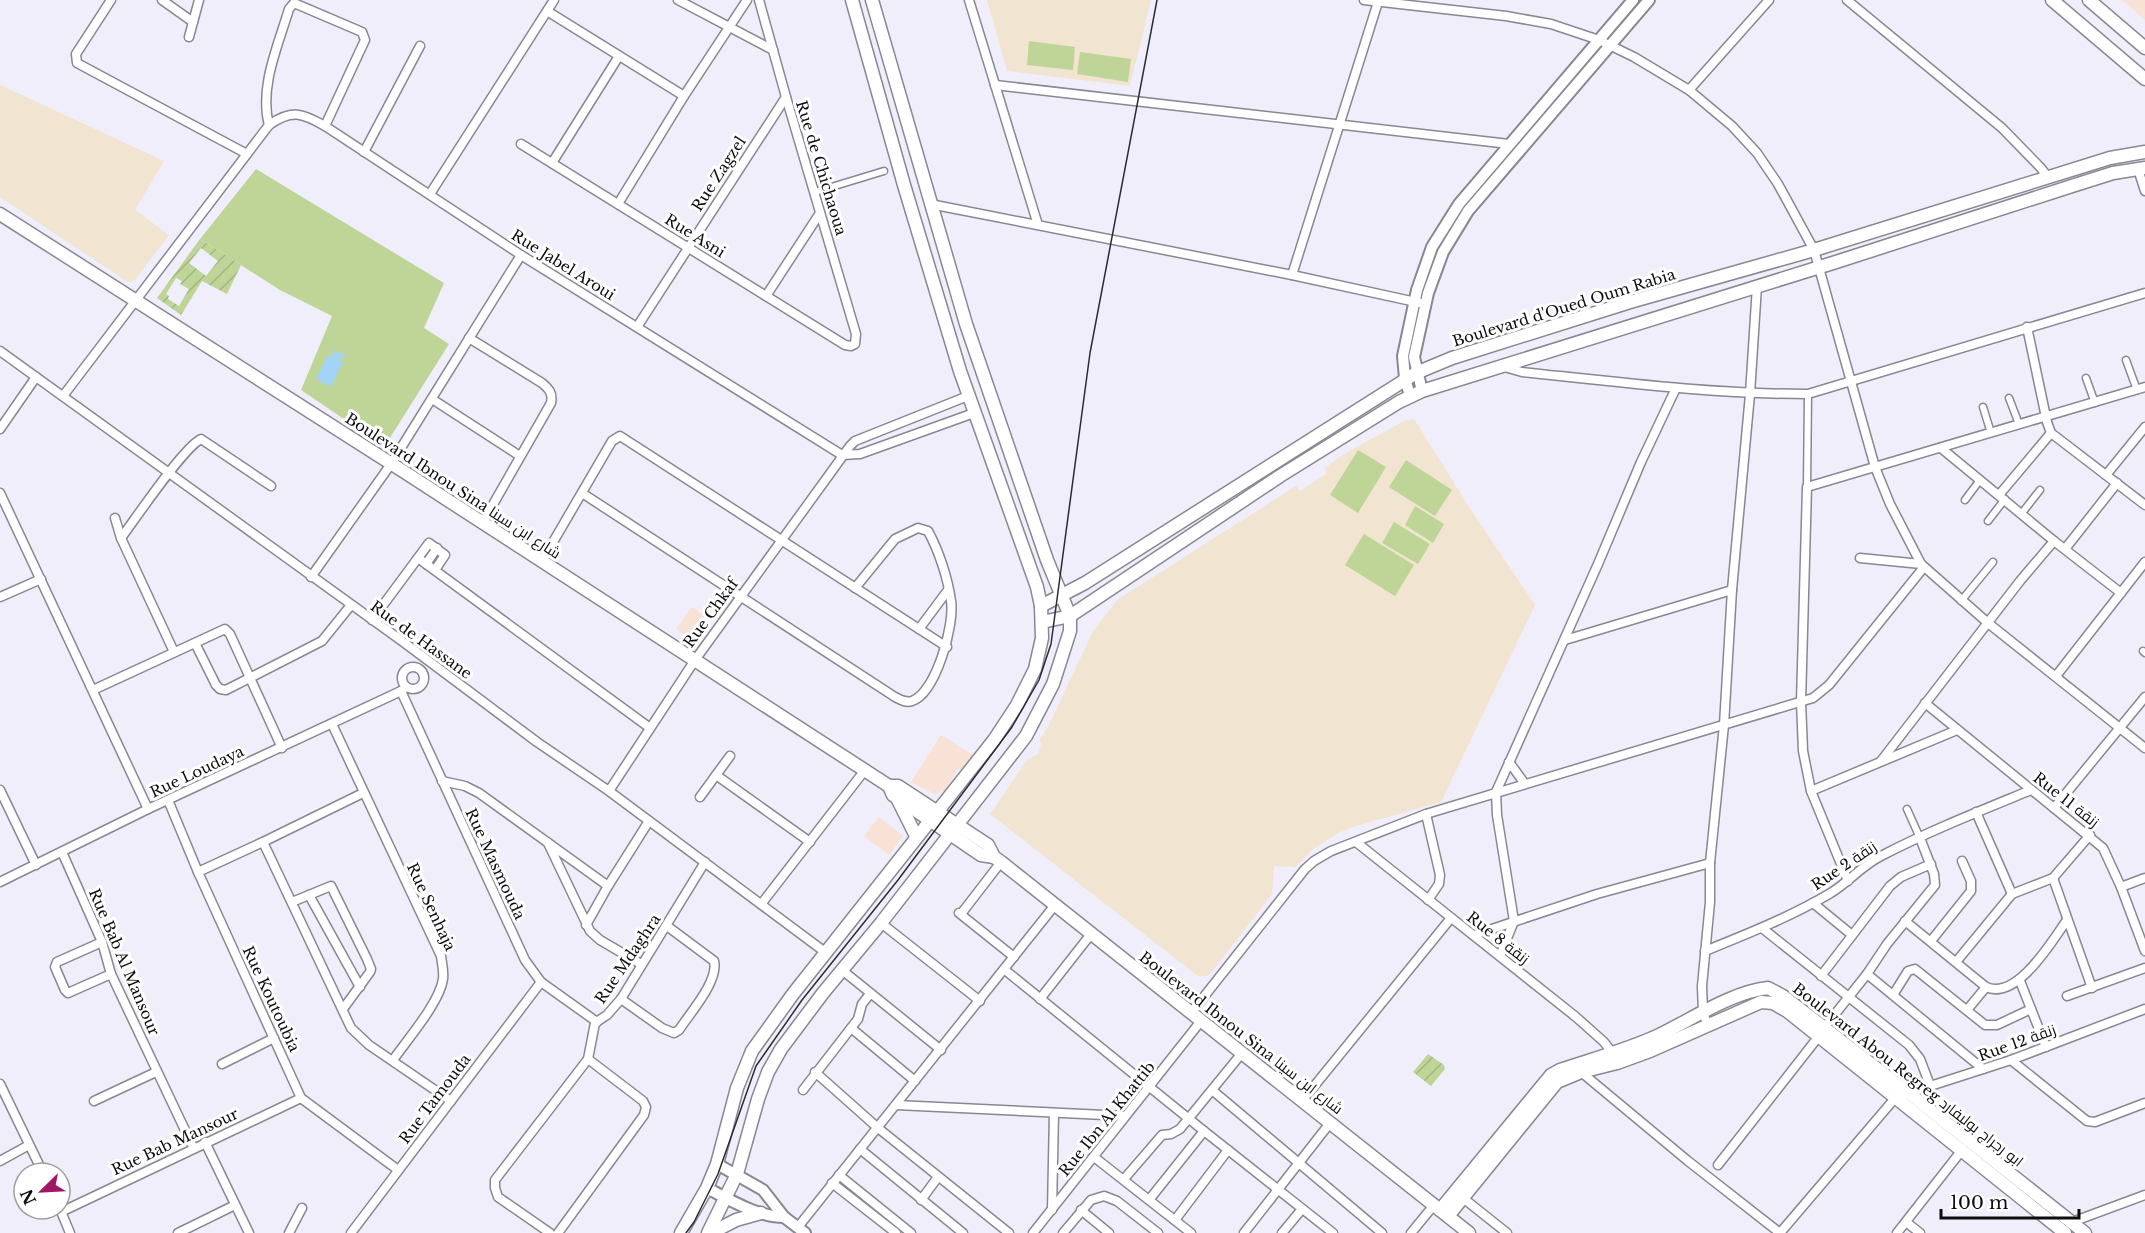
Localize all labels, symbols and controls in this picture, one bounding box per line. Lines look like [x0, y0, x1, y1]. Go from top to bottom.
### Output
street label: Rue de Chichaoua [792, 98, 851, 238]
street label: Rue Zagzel [687, 133, 750, 215]
street label: Rue Asni [661, 209, 729, 262]
street label: Rue Jabel Aroui [508, 225, 619, 304]
street label: Boulevard d'Oued Oum Rabia [1450, 264, 1678, 351]
street label: Boulevard Ibnou Sina شارع ابن سينا [341, 409, 565, 564]
street label: Rue Chkaf [679, 573, 743, 651]
street label: Rue de Hassane [367, 596, 476, 683]
street label: Rue Loudaya [147, 741, 247, 802]
street label: Rue 11 زنقة [2029, 768, 2103, 831]
street label: Rue Masmouda [461, 805, 530, 923]
street label: Rue 2 زنقة [1808, 837, 1880, 894]
street label: Rue Senhaja [403, 860, 460, 954]
street label: Rue Bab Al Mansour [85, 886, 164, 1039]
street label: Rue 8 زنقة [1463, 907, 1533, 968]
street label: Rue Mdaghra [591, 910, 665, 1007]
street label: Rue Koutoubia [239, 943, 305, 1055]
street label: Boulevard Ibnou Sina شارع ابن سينا [1134, 947, 1347, 1120]
street label: Boulevard Abou Regreg ابو رجراج بوليفارد [1788, 979, 2027, 1172]
street label: Rue 12 زنقة [1975, 1020, 2058, 1065]
street label: Rue Tamouda [395, 1050, 475, 1147]
street label: Rue Ibn Al Khattib [1054, 1057, 1159, 1180]
street label: Rue Bab Mansour [108, 1104, 242, 1179]
north arrow [12, 1161, 72, 1221]
scale bar [1941, 1182, 2079, 1220]
text: N [16, 1186, 40, 1208]
text: 100 m [1950, 1192, 2008, 1214]

